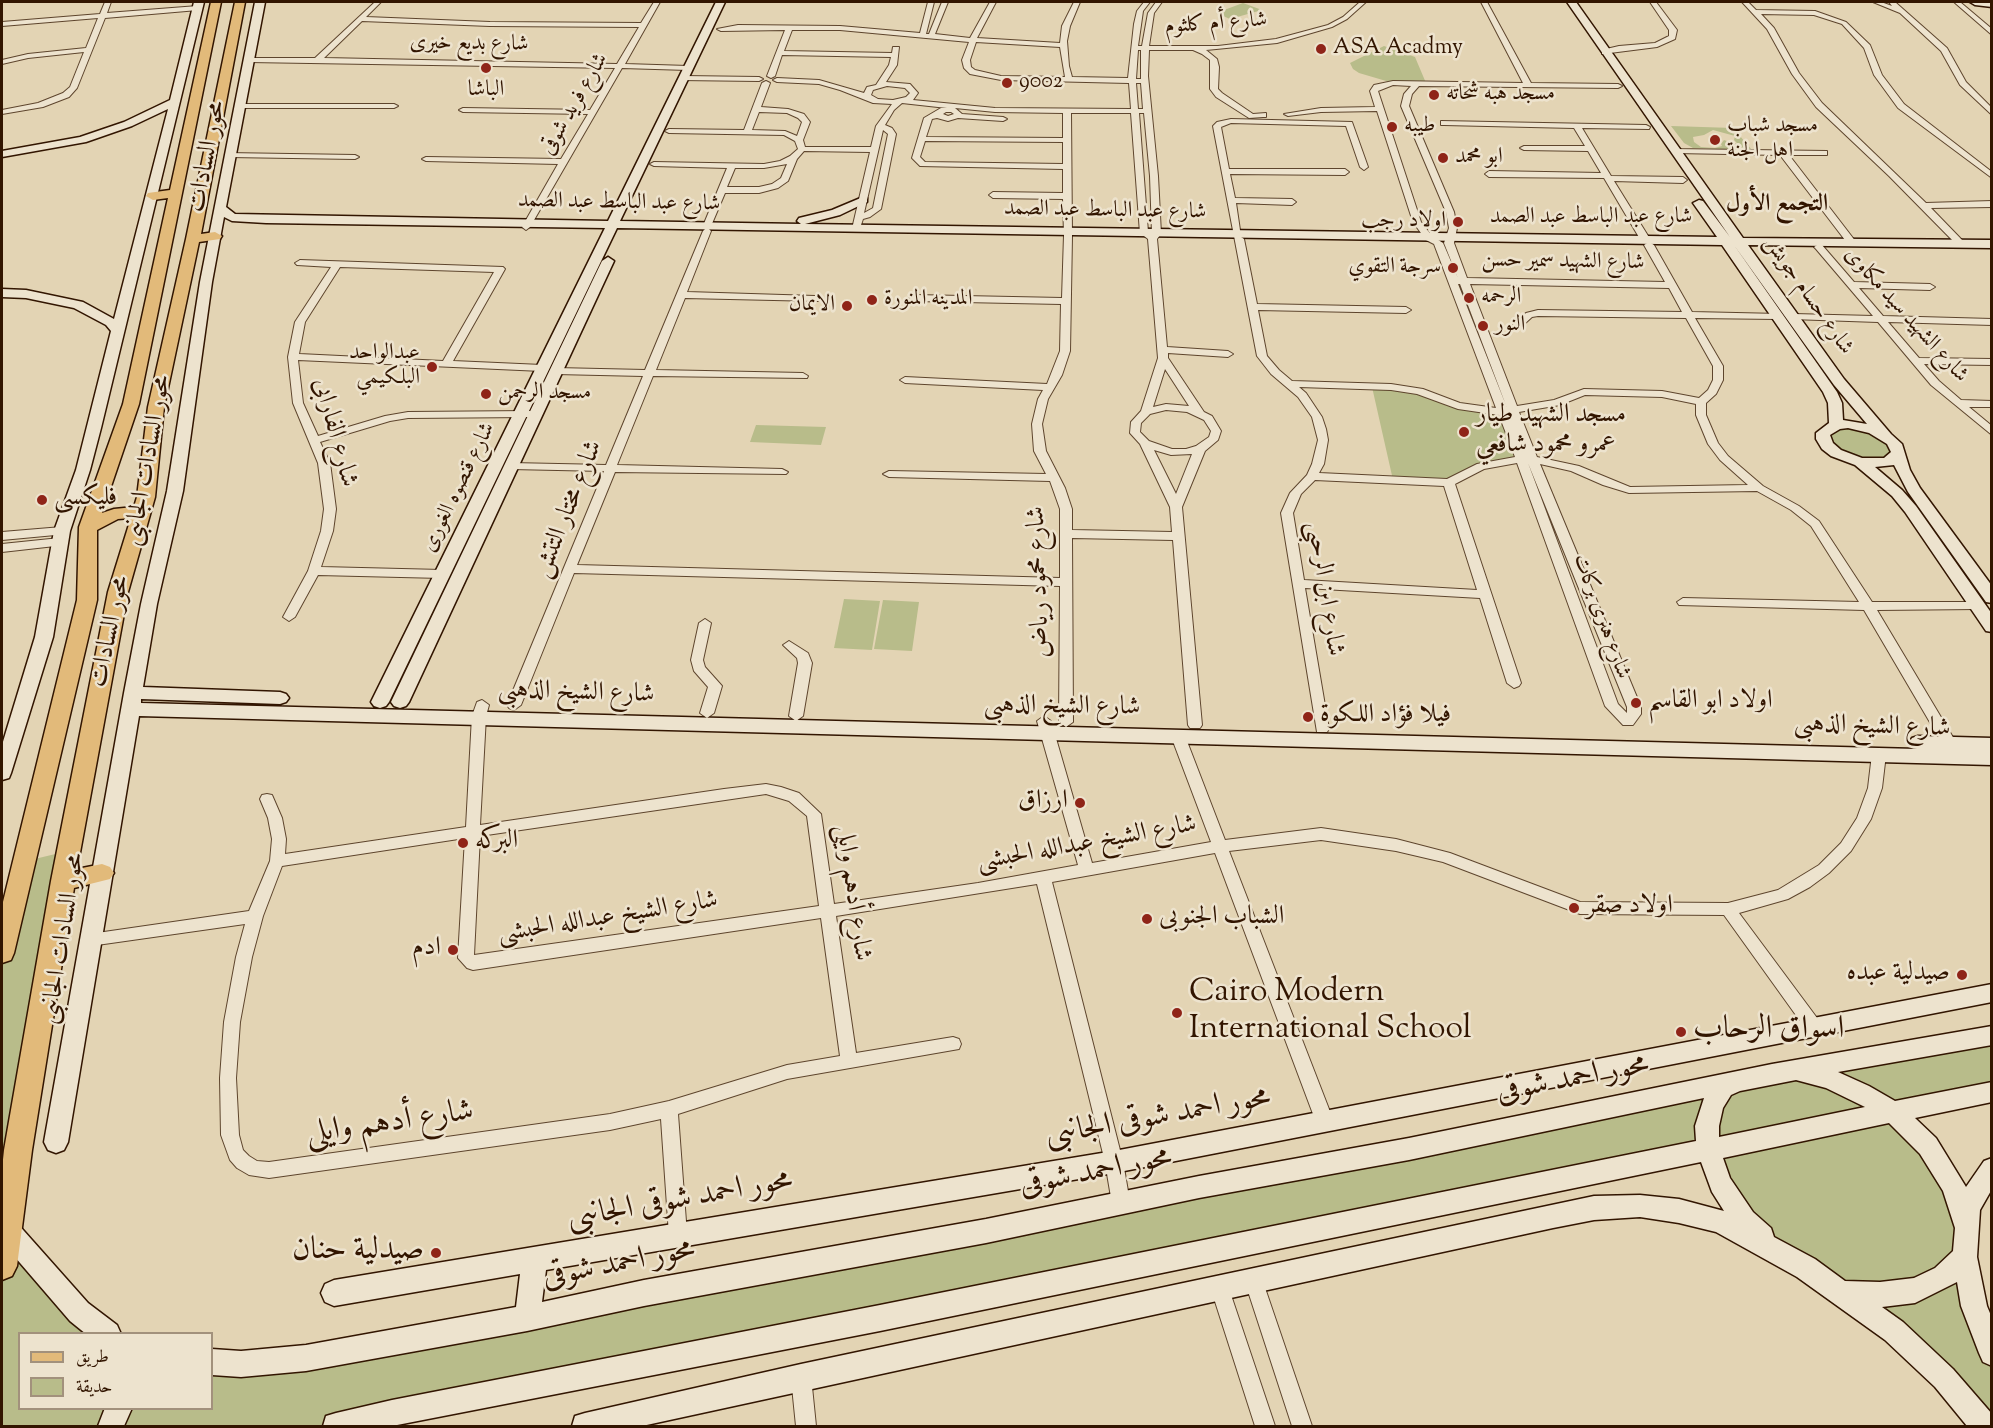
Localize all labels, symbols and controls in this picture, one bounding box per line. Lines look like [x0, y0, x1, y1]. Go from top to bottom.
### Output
street label: شارع أم كلثوم [1164, 8, 1268, 42]
street label: شارع بديع خيرى [409, 31, 529, 59]
place label: ASA Acadmy [1333, 36, 1463, 62]
marker: ASA Acadmy [1314, 42, 1328, 56]
street label: شارع فريد شوقى [536, 49, 616, 161]
marker: الباشا [479, 61, 493, 75]
place label: 9002 [1019, 70, 1063, 96]
marker: 9002 [1000, 76, 1014, 90]
place label: الباشا [468, 78, 504, 104]
place label: مسجد هبه شحاته [1446, 82, 1555, 108]
marker: مسجد هبه شحاته [1427, 88, 1441, 102]
street label: محور السادات [183, 99, 235, 215]
place label: طيبه [1404, 114, 1436, 140]
place label: مسجد شباب اهل الجنة [1727, 114, 1818, 166]
marker: طيبه [1385, 120, 1399, 134]
marker: مسجد شباب اهل الجنة [1708, 133, 1722, 147]
place label: ابو محمد [1455, 145, 1503, 171]
marker: ابو محمد [1436, 151, 1450, 165]
street label: شارع عبد الباسط عبد الصمد [518, 189, 720, 219]
district label: التجمع الأول [1726, 192, 1828, 220]
street label: شارع عبد الباسط عبد الصمد [1004, 197, 1206, 227]
street label: شارع عبد الباسط عبد الصمد [1490, 205, 1692, 231]
place label: اولاد رجب [1361, 209, 1446, 235]
marker: اولاد رجب [1451, 215, 1465, 229]
street label: شارع حسام جويش [1756, 231, 1858, 361]
street label: شارع الشهيد سيد مكاوى [1837, 243, 1973, 389]
street label: شارع الشهيد سمير حسن [1481, 248, 1645, 278]
place label: سرجة التقوي [1348, 255, 1441, 281]
marker: سرجة التقوي [1446, 261, 1460, 275]
place label: الرحمه [1481, 285, 1521, 311]
place label: المدينه المنورة [884, 287, 973, 313]
marker: الرحمه [1462, 291, 1476, 305]
place label: الايمان [789, 293, 835, 319]
marker: المدينه المنورة [865, 293, 879, 307]
marker: الايمان [840, 299, 854, 313]
place label: النور [1495, 313, 1525, 339]
marker: النور [1476, 319, 1490, 333]
place label: عبدالواحد البلكيمي [349, 341, 420, 392]
marker: عبدالواحد البلكيمي [425, 360, 439, 374]
street label: محور السادات الجانبى [120, 373, 180, 549]
street label: شارع الفارابى [303, 375, 363, 491]
place label: مسجد الرحمن [498, 381, 591, 407]
marker: مسجد الرحمن [479, 387, 493, 401]
place label: مسجد الشهيد طيار عمرو محمود شافعي [1476, 401, 1626, 462]
street label: شارع قنصوه الغورى [417, 419, 503, 557]
marker: مسجد الشهيد طيار عمرو محمود شافعي [1457, 425, 1471, 439]
street label: شارع مختار التتش [528, 437, 612, 583]
place label: فليكسى [54, 484, 117, 516]
marker: فليكسى [35, 493, 49, 507]
street label: شارع محمود رياض [1023, 506, 1059, 658]
street label: شارع ابن الرحبى [1297, 519, 1349, 659]
street label: شارع هنرى بركات [1565, 551, 1635, 683]
street label: محور السادات [85, 574, 139, 690]
street label: شارع الشيخ الذهبى [497, 676, 655, 712]
place label: اولاد ابو القاسم [1648, 687, 1773, 719]
street label: شارع الشيخ الذهبى [983, 691, 1141, 725]
marker: اولاد ابو القاسم [1629, 696, 1643, 710]
place label: فيلا فؤاد اللكوة [1320, 701, 1451, 733]
marker: فيلا فؤاد اللكوة [1301, 710, 1315, 724]
street label: شارع الشيخ الذهبى [1793, 710, 1951, 746]
place label: ارزاق [1018, 787, 1068, 819]
marker: ارزاق [1073, 796, 1087, 810]
street label: شارع الشيخ عبدالله الحبشى [975, 810, 1199, 880]
street label: شارع أدهم وايلى [826, 823, 876, 963]
place label: البركه [475, 827, 518, 859]
marker: البركه [456, 836, 470, 850]
street label: محور السادات الجانبى [36, 851, 94, 1027]
street label: شارع الشيخ عبدالله الحبشى [496, 886, 720, 952]
place label: اولاد صقر [1586, 892, 1673, 924]
marker: اولاد صقر [1567, 901, 1581, 915]
place label: الشباب الجنوبى [1159, 903, 1284, 935]
marker: الشباب الجنوبى [1140, 912, 1154, 926]
place label: ادم [412, 934, 441, 966]
marker: ادم [446, 943, 460, 957]
place label: صيدلية عبده [1846, 959, 1950, 991]
marker: صيدلية عبده [1955, 968, 1969, 982]
place label: Cairo Modern International School [1189, 976, 1472, 1051]
marker: Cairo Modern International School [1170, 1006, 1184, 1020]
place label: اسواق الرحاب [1693, 1013, 1844, 1051]
marker: اسواق الرحاب [1674, 1025, 1688, 1039]
street label: محور احمد شوقى [1494, 1047, 1652, 1115]
street label: محور احمد شوقى الجانبى [1042, 1080, 1274, 1158]
street label: شارع أدهم وايلى [303, 1094, 477, 1156]
street label: محور احمد شوقى [1017, 1140, 1175, 1208]
street label: محور احمد شوقى الجانبى [564, 1163, 796, 1241]
street label: محور احمد شوقى [540, 1232, 698, 1300]
place label: صيدلية حنان [292, 1234, 424, 1272]
marker: صيدلية حنان [429, 1246, 443, 1260]
legend [18, 1332, 213, 1410]
text: طريق [76, 1345, 109, 1371]
text: حديقة [76, 1375, 112, 1401]

